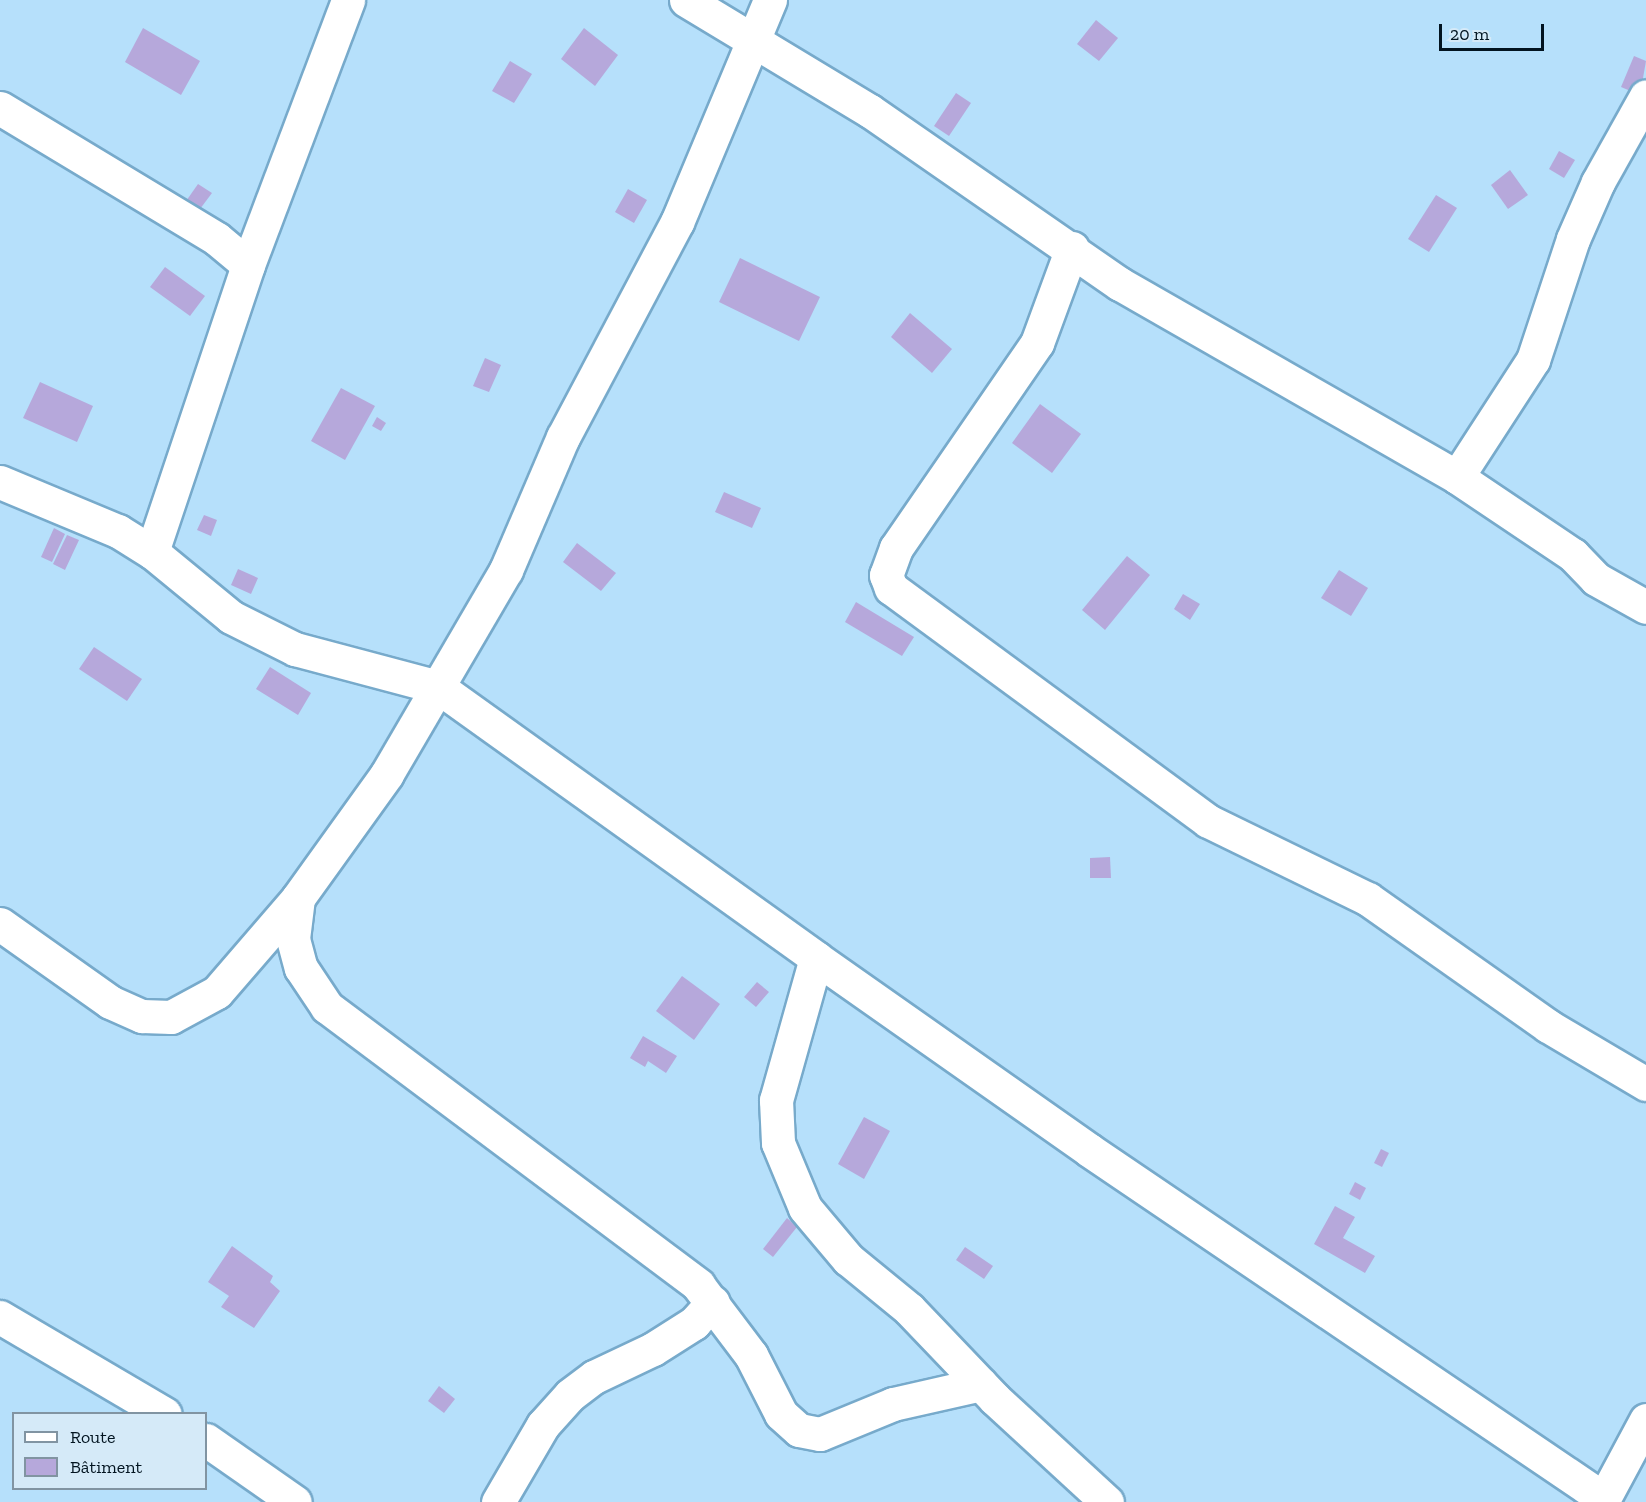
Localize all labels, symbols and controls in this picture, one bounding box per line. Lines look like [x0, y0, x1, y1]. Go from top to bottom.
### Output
scale bar [1442, 12, 1547, 50]
text: 20 m [1450, 23, 1489, 45]
legend [12, 1412, 207, 1490]
text: Route [70, 1426, 115, 1448]
text: Bâtiment [70, 1456, 142, 1478]

